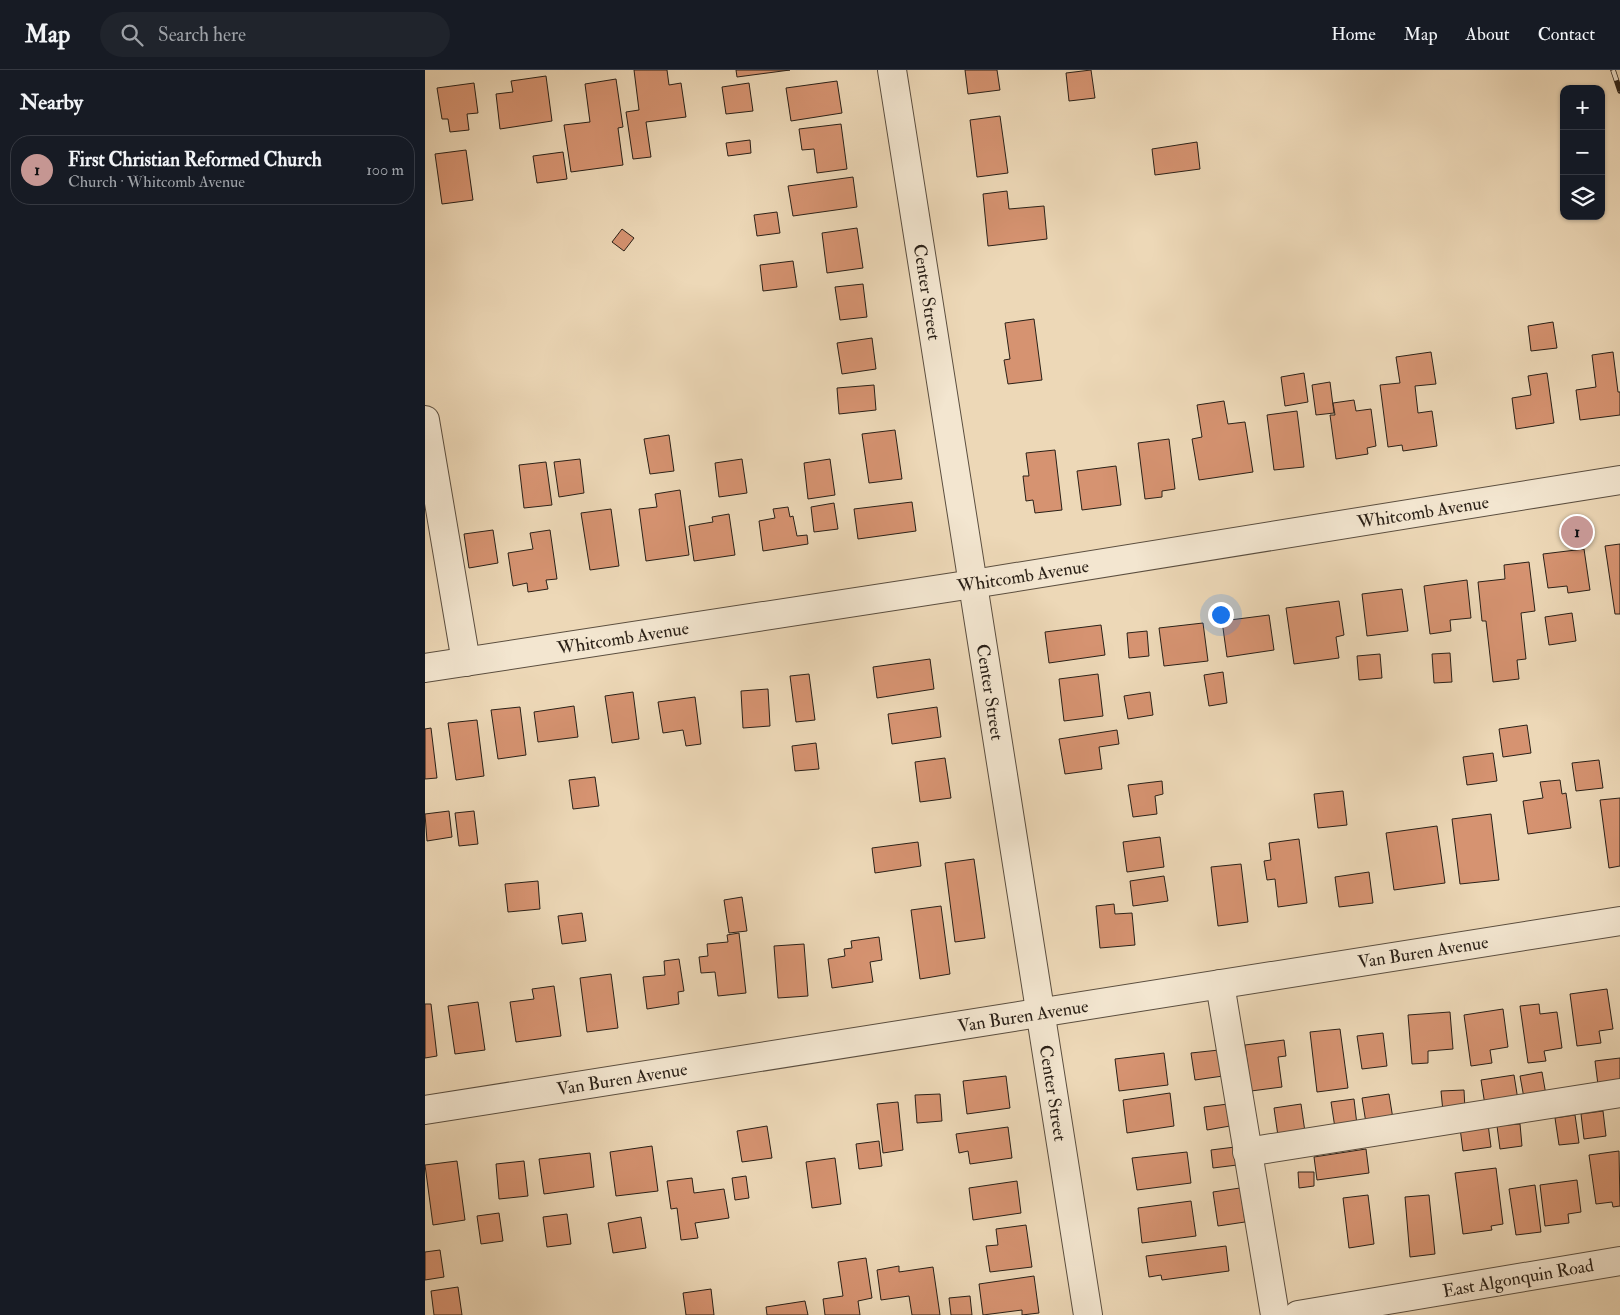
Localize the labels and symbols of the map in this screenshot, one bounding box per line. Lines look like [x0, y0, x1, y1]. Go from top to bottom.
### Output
street label: Center Street [908, 242, 945, 342]
street label: Whitcomb Avenue [1355, 491, 1491, 534]
pin: 1 [1561, 513, 1593, 551]
street label: Whitcomb Avenue [955, 555, 1091, 598]
your location [1208, 602, 1234, 628]
street label: Whitcomb Avenue [555, 617, 691, 660]
street label: Center Street [971, 642, 1008, 742]
street label: Van Buren Avenue [1356, 931, 1491, 974]
street label: Van Buren Avenue [956, 995, 1091, 1038]
street label: Center Street [1034, 1043, 1071, 1143]
street label: Van Buren Avenue [555, 1058, 690, 1101]
street label: East Algonquin Road [1441, 1254, 1596, 1303]

